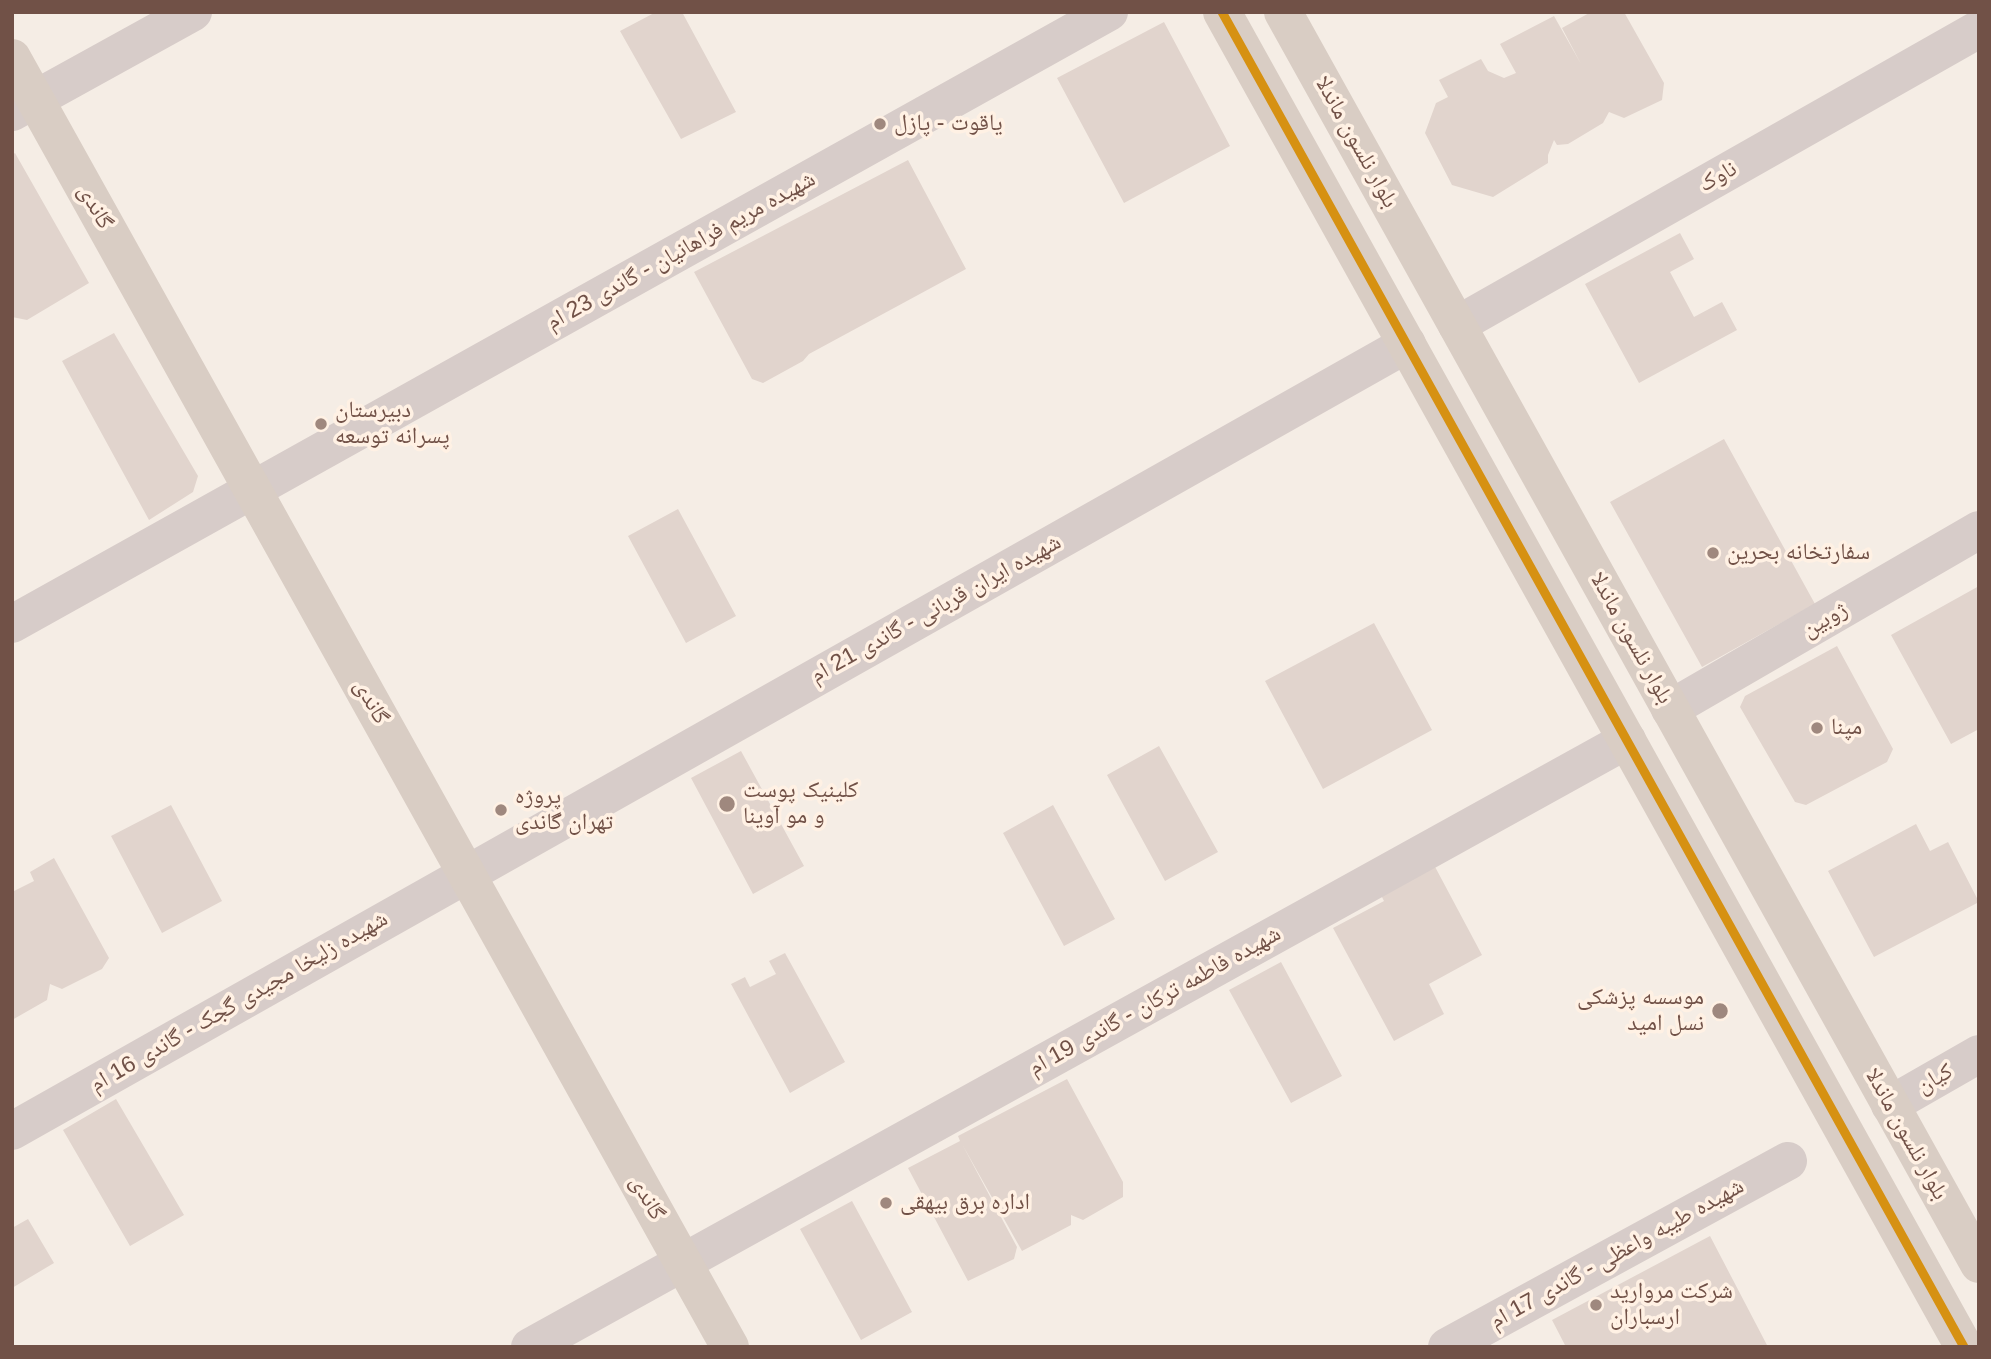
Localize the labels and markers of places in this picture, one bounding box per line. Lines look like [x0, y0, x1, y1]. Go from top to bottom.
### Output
place label: یاقوت - پازل [894, 110, 1003, 138]
marker: یاقوت - پازل [872, 116, 888, 132]
place label: دبیرستان پسرانه توسعه [335, 397, 450, 451]
marker: دبیرستان پسرانه توسعه [313, 416, 329, 432]
place label: سفارتخانه بحرین [1727, 539, 1870, 567]
marker: سفارتخانه بحرین [1705, 545, 1721, 561]
place label: مپنا [1831, 714, 1862, 742]
marker: مپنا [1809, 720, 1825, 736]
place label: کلینیک پوست و مو آوینا [743, 777, 858, 831]
place label: پروژه تهران گاندی [515, 783, 613, 837]
marker: کلینیک پوست و مو آوینا [717, 794, 737, 814]
marker: پروژه تهران گاندی [493, 802, 509, 818]
place label: موسسه پزشکی نسل امید [1577, 984, 1704, 1038]
marker: موسسه پزشکی نسل امید [1710, 1001, 1730, 1021]
place label: اداره برق بیهقی [900, 1189, 1030, 1217]
marker: اداره برق بیهقی [878, 1195, 894, 1211]
place label: شرکت مروارید ارسباران [1610, 1278, 1733, 1332]
marker: شرکت مروارید ارسباران [1588, 1297, 1604, 1313]

